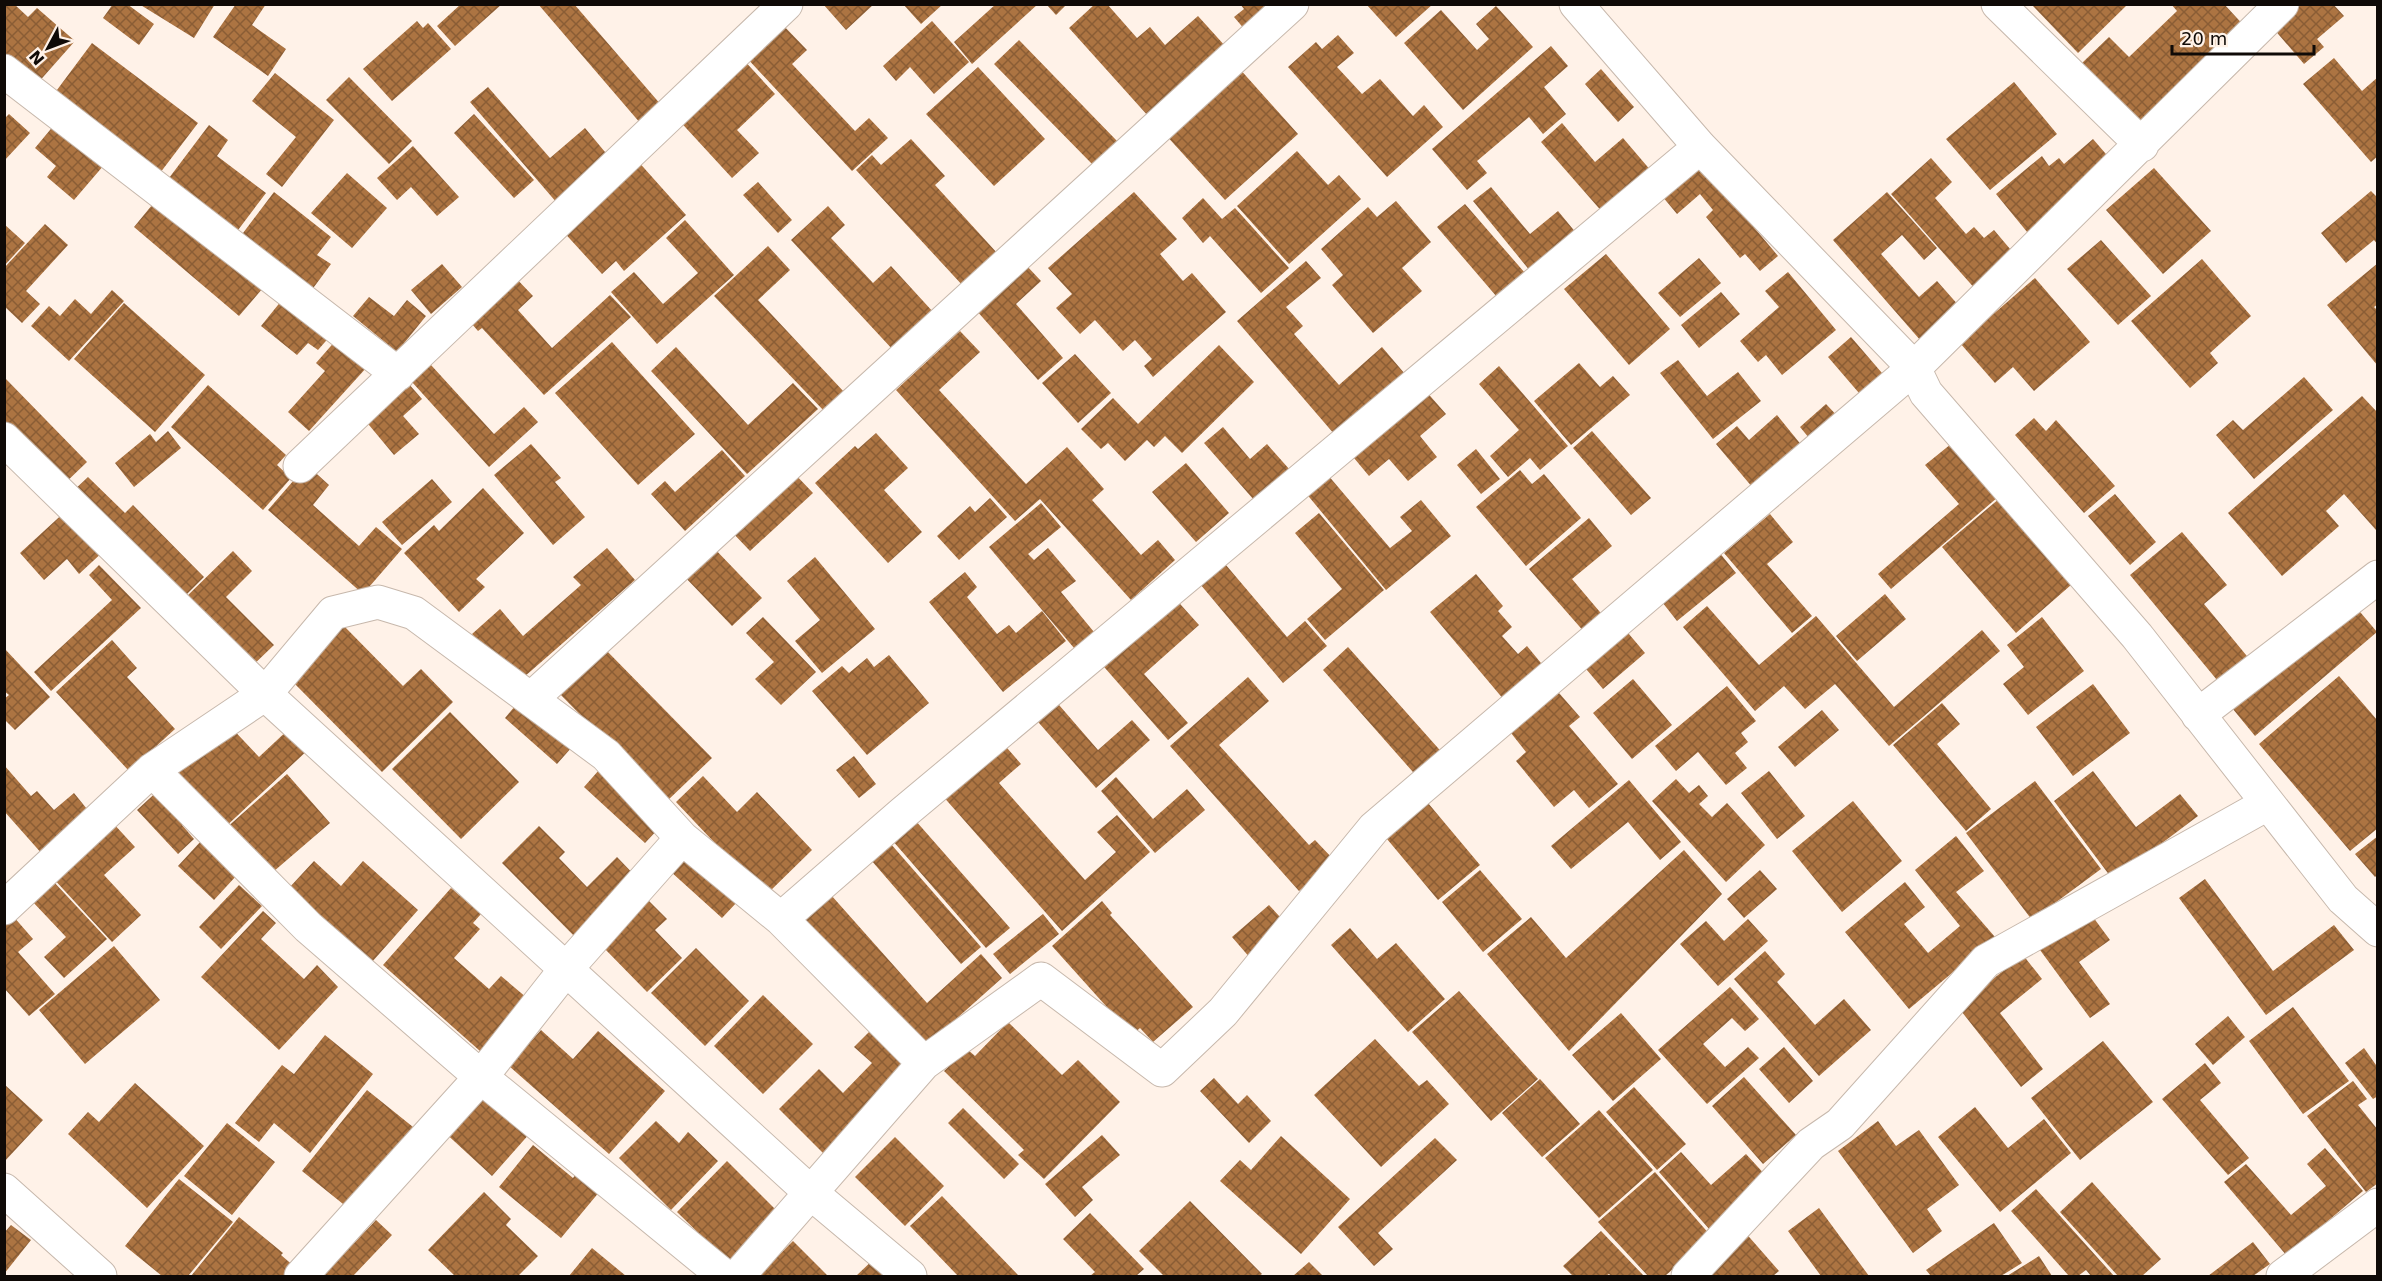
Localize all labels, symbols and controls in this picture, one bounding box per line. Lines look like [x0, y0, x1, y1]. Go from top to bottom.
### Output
north arrow [18, 18, 78, 78]
scale bar [2172, 18, 2314, 56]
text: 20 m [2181, 28, 2227, 49]
text: N [25, 46, 49, 69]

